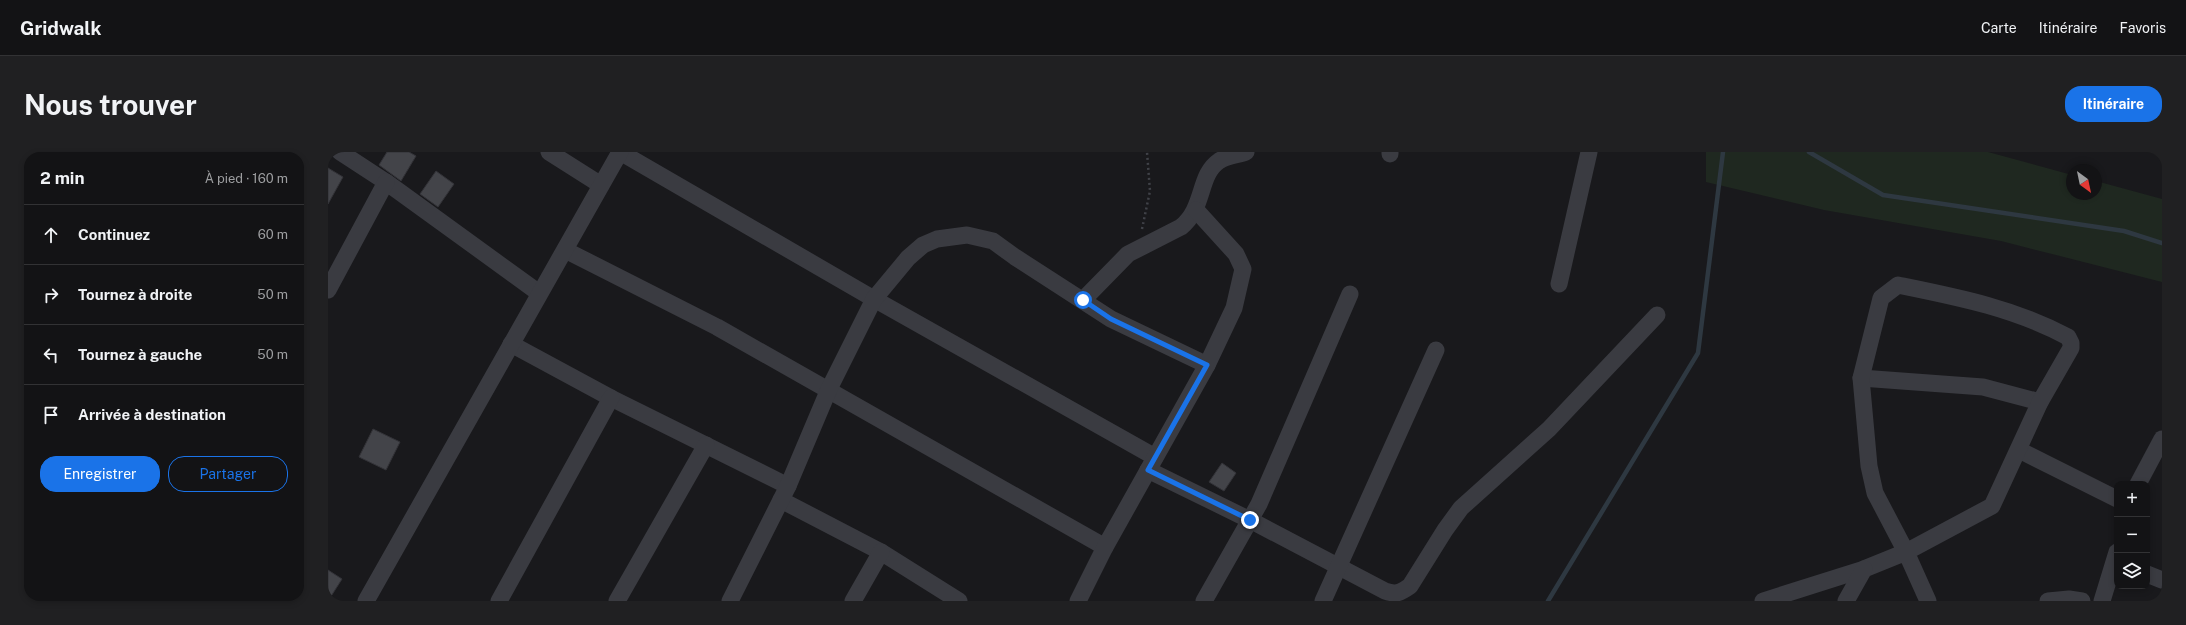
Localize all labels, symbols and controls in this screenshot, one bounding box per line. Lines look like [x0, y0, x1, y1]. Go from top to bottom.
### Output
text: Gridwalk [20, 17, 101, 39]
text: Carte [1981, 20, 2017, 36]
text: Itinéraire [2039, 20, 2097, 36]
text: Favoris [2119, 20, 2166, 36]
button: Itinéraire [2065, 86, 2162, 122]
text: Nous trouver [24, 88, 197, 121]
north arrow [2066, 164, 2102, 200]
text: 2 min [40, 168, 85, 188]
text: À pied · 160 m [205, 171, 288, 186]
icon: ahead [40, 224, 62, 246]
text: Continuez [78, 226, 150, 243]
text: 60 m [258, 227, 288, 242]
icon: right [40, 284, 62, 306]
text: Tournez à droite [78, 286, 192, 303]
text: 50 m [257, 287, 288, 302]
route start [1074, 291, 1092, 309]
icon: left [40, 344, 62, 366]
text: Tournez à gauche [78, 346, 202, 363]
text: 50 m [257, 347, 288, 362]
icon: arrive [40, 404, 62, 426]
text: Arrivée à destination [78, 406, 226, 423]
button: Enregistrer [40, 456, 160, 492]
button: Partager [168, 456, 288, 492]
map controls [2114, 481, 2150, 589]
button: + [2114, 481, 2150, 517]
route end [1241, 511, 1259, 529]
button: − [2114, 517, 2150, 553]
button: layers [2114, 553, 2150, 589]

